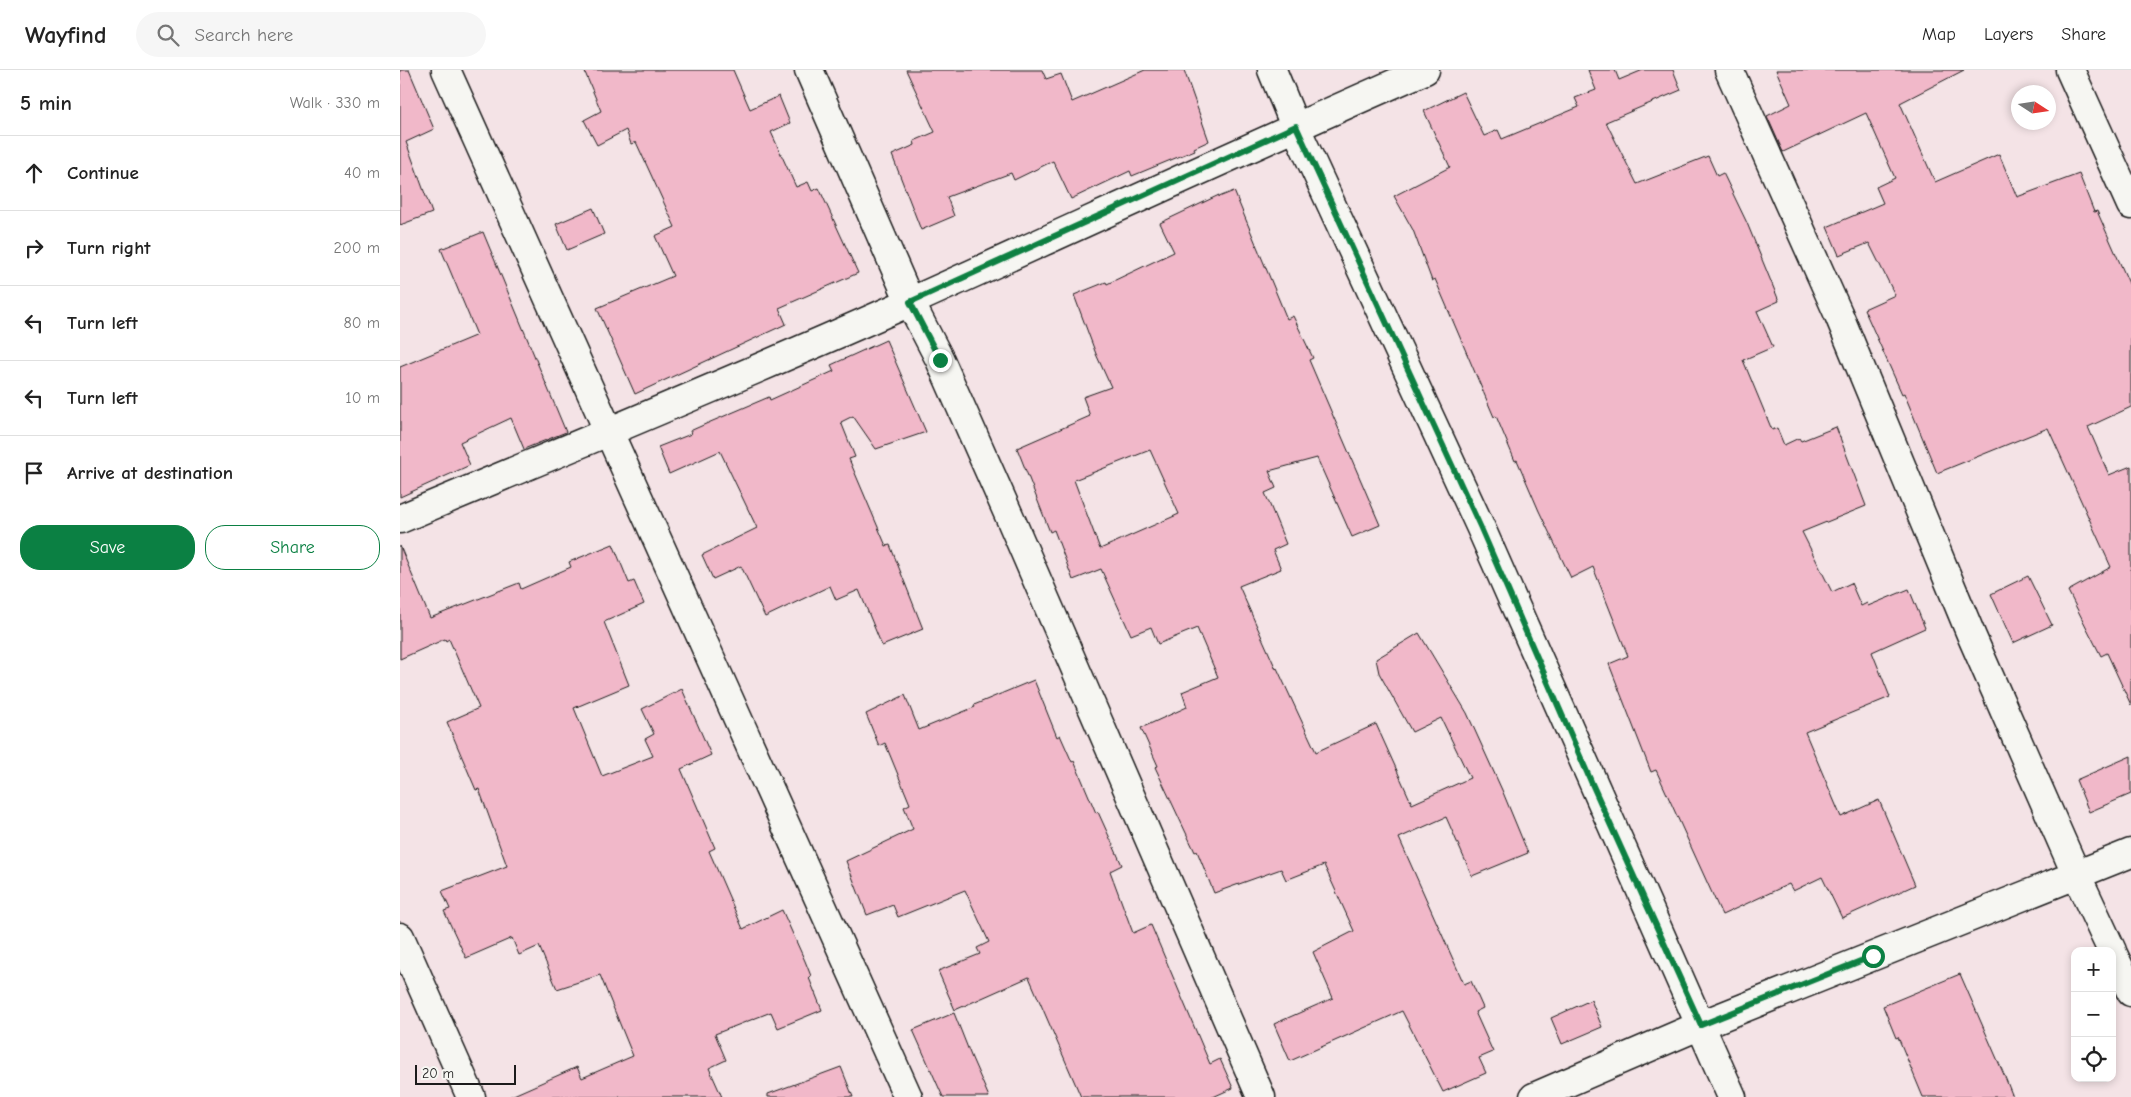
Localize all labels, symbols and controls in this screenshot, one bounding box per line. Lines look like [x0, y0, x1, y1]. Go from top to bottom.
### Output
search box [136, 12, 486, 57]
text: Wayfind [25, 21, 106, 49]
icon: search [154, 21, 182, 49]
text: Search here [194, 24, 293, 46]
text: Map [1922, 24, 1956, 45]
text: Layers [1984, 24, 2033, 45]
text: Share [2061, 24, 2106, 45]
north arrow [2011, 85, 2056, 130]
text: 5 min [20, 91, 72, 115]
text: Walk · 330 m [290, 94, 380, 112]
icon: ahead [20, 159, 48, 187]
text: Continue [67, 162, 139, 184]
text: 40 m [344, 164, 380, 182]
icon: right [20, 234, 48, 262]
text: Turn right [67, 237, 151, 259]
text: 200 m [334, 239, 380, 257]
icon: left [20, 309, 48, 337]
text: Turn left [67, 312, 138, 334]
text: 80 m [343, 314, 380, 332]
route end [929, 349, 952, 372]
icon: left [20, 384, 48, 412]
text: Turn left [67, 387, 138, 409]
text: 10 m [345, 389, 380, 407]
icon: arrive [20, 459, 48, 487]
text: Arrive at destination [67, 462, 233, 484]
button: Save [20, 525, 195, 570]
button: Share [205, 525, 380, 570]
route start [1862, 945, 1885, 968]
map controls [2071, 947, 2116, 1082]
button: + [2071, 947, 2116, 992]
button: − [2071, 992, 2116, 1037]
button: locate [2071, 1037, 2116, 1082]
scale bar [415, 1062, 516, 1085]
text: 20 m [422, 1065, 454, 1082]

